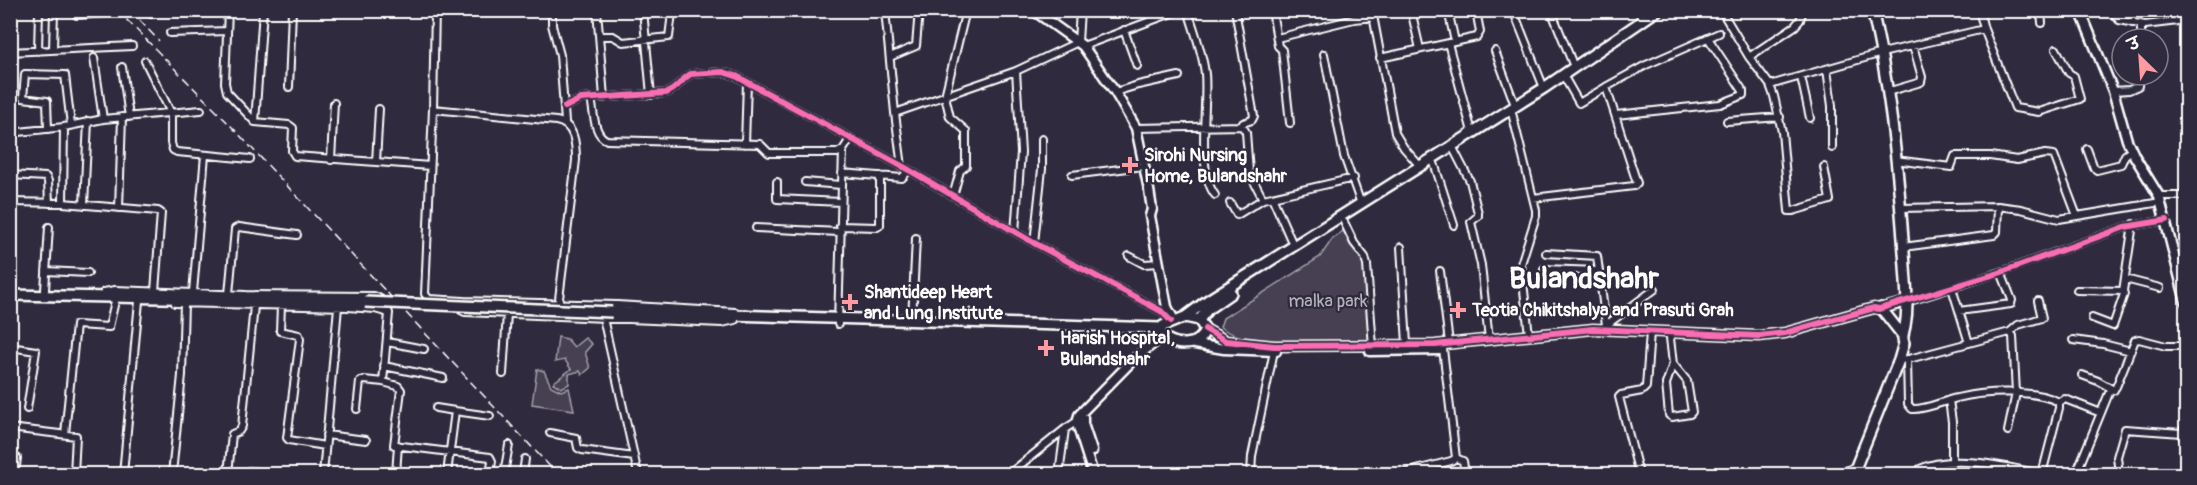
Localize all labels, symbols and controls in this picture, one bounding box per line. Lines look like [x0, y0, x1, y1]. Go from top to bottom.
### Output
north arrow [2110, 27, 2170, 87]
text: उ [2123, 32, 2144, 56]
place label: Sirohi Nursing Home, Bulandshahr [1144, 144, 1288, 188]
marker: Sirohi Nursing Home, Bulandshahr [1121, 156, 1139, 174]
district label: Bulandshahr [1509, 260, 1659, 297]
place label: Shantideep Heart and Lung Institute [864, 281, 1004, 325]
park label: malka park [1288, 290, 1368, 313]
marker: Shantideep Heart and Lung Institute [841, 293, 859, 311]
place label: Teotia Chikitshalya and Prasuti Grah [1471, 299, 1734, 322]
marker: Teotia Chikitshalya and Prasuti Grah [1449, 301, 1467, 319]
place label: Harish Hospital, Bulandshahr [1060, 327, 1175, 371]
marker: Harish Hospital, Bulandshahr [1037, 339, 1055, 357]

